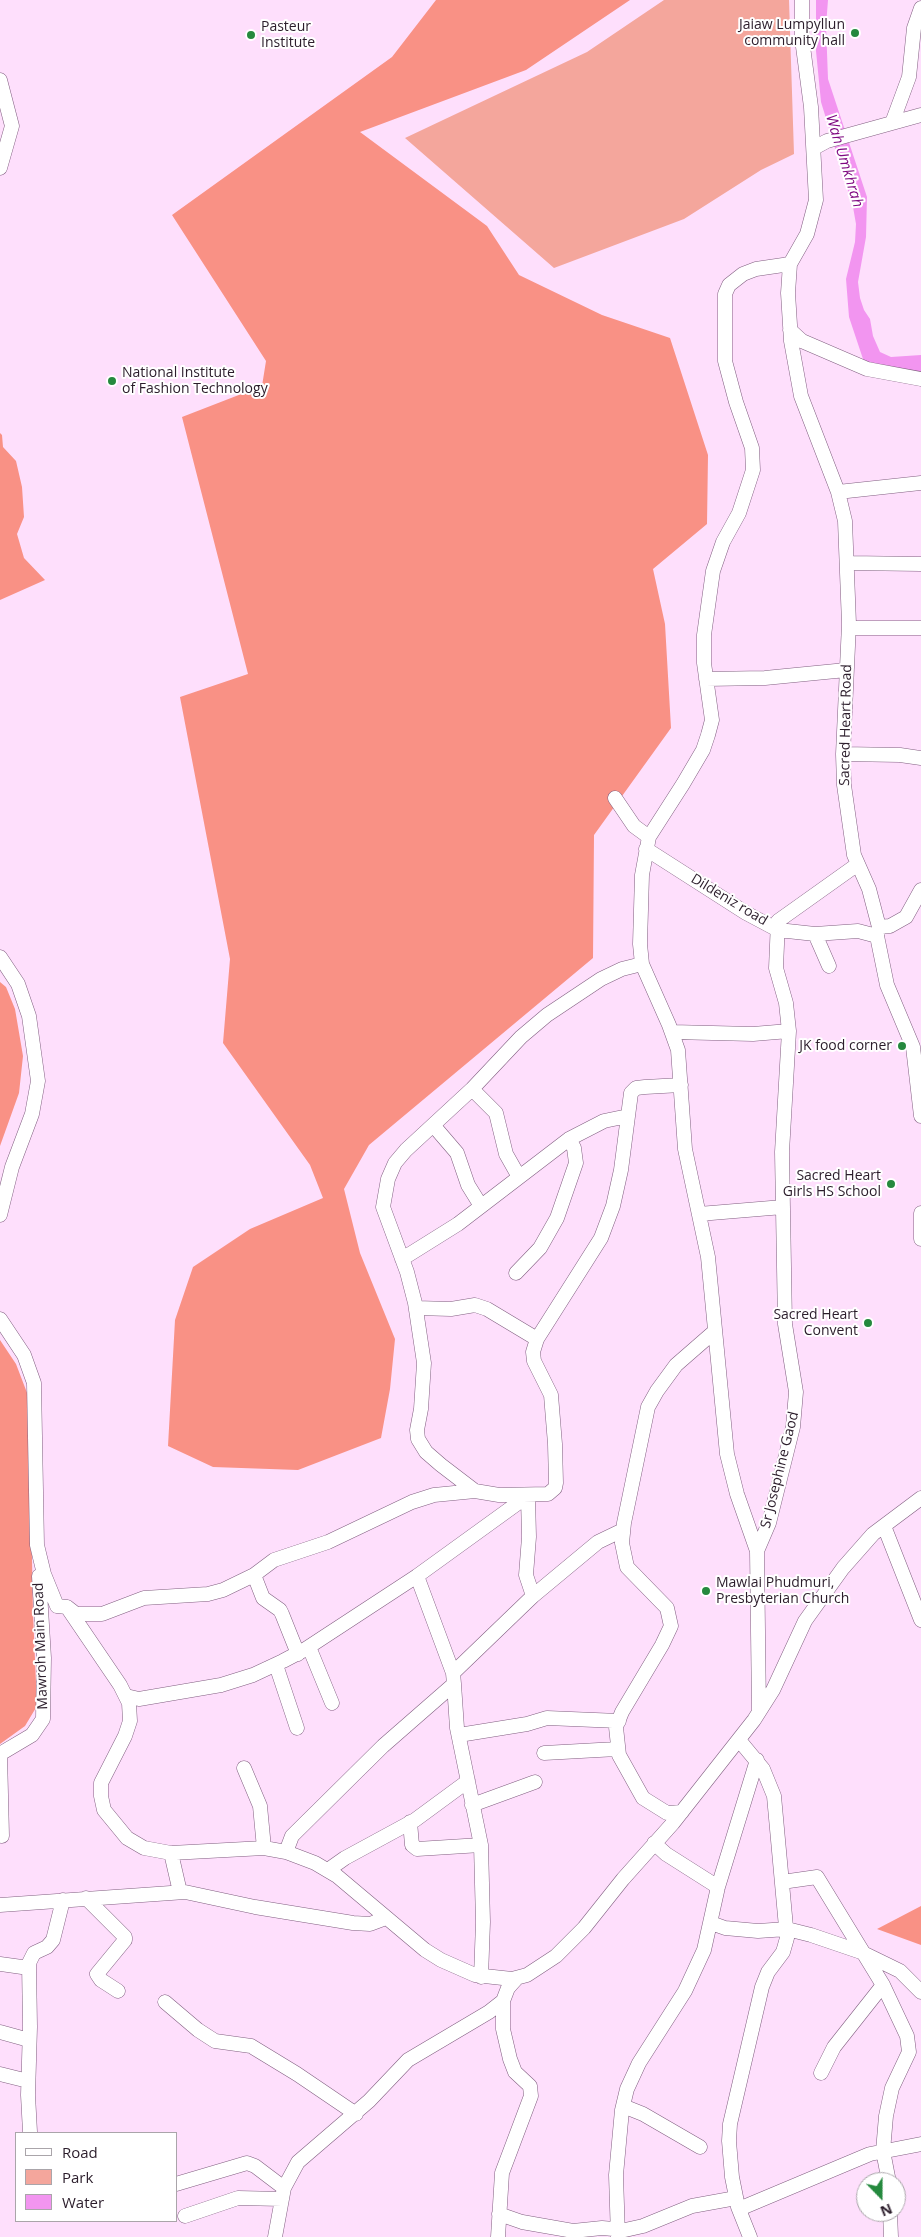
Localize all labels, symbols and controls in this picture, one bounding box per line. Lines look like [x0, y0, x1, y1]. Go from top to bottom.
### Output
place label: Jaiaw Lumpyllun community hall [739, 17, 845, 49]
place label: Pasteur Institute [261, 19, 315, 52]
marker: Jaiaw Lumpyllun community hall [849, 27, 861, 39]
marker: Pasteur Institute [245, 29, 257, 41]
water label: Wah Umkhrah [821, 112, 867, 210]
place label: National Institute of Fashion Technology [122, 365, 268, 398]
marker: National Institute of Fashion Technology [106, 375, 118, 387]
street label: Sacred Heart Road [837, 664, 855, 786]
street label: Dildeniz road [688, 871, 770, 929]
place label: JK food corner [799, 1038, 892, 1054]
marker: JK food corner [896, 1040, 908, 1052]
place label: Sacred Heart Girls HS School [783, 1168, 881, 1200]
marker: Sacred Heart Girls HS School [885, 1178, 897, 1190]
place label: Sacred Heart Convent [773, 1307, 858, 1340]
marker: Sacred Heart Convent [862, 1317, 874, 1329]
street label: Sr Josephine Gaod [757, 1410, 803, 1530]
place label: Mawlai Phudmuri, Presbyterian Church [716, 1575, 849, 1608]
street label: Mawroh Main Road [30, 1582, 52, 1710]
marker: Mawlai Phudmuri, Presbyterian Church [700, 1585, 712, 1597]
legend [15, 2132, 178, 2222]
text: Road [62, 2142, 98, 2162]
text: Park [62, 2167, 93, 2187]
north arrow [856, 2172, 906, 2222]
text: Water [62, 2192, 104, 2212]
text: N [878, 2199, 895, 2221]

